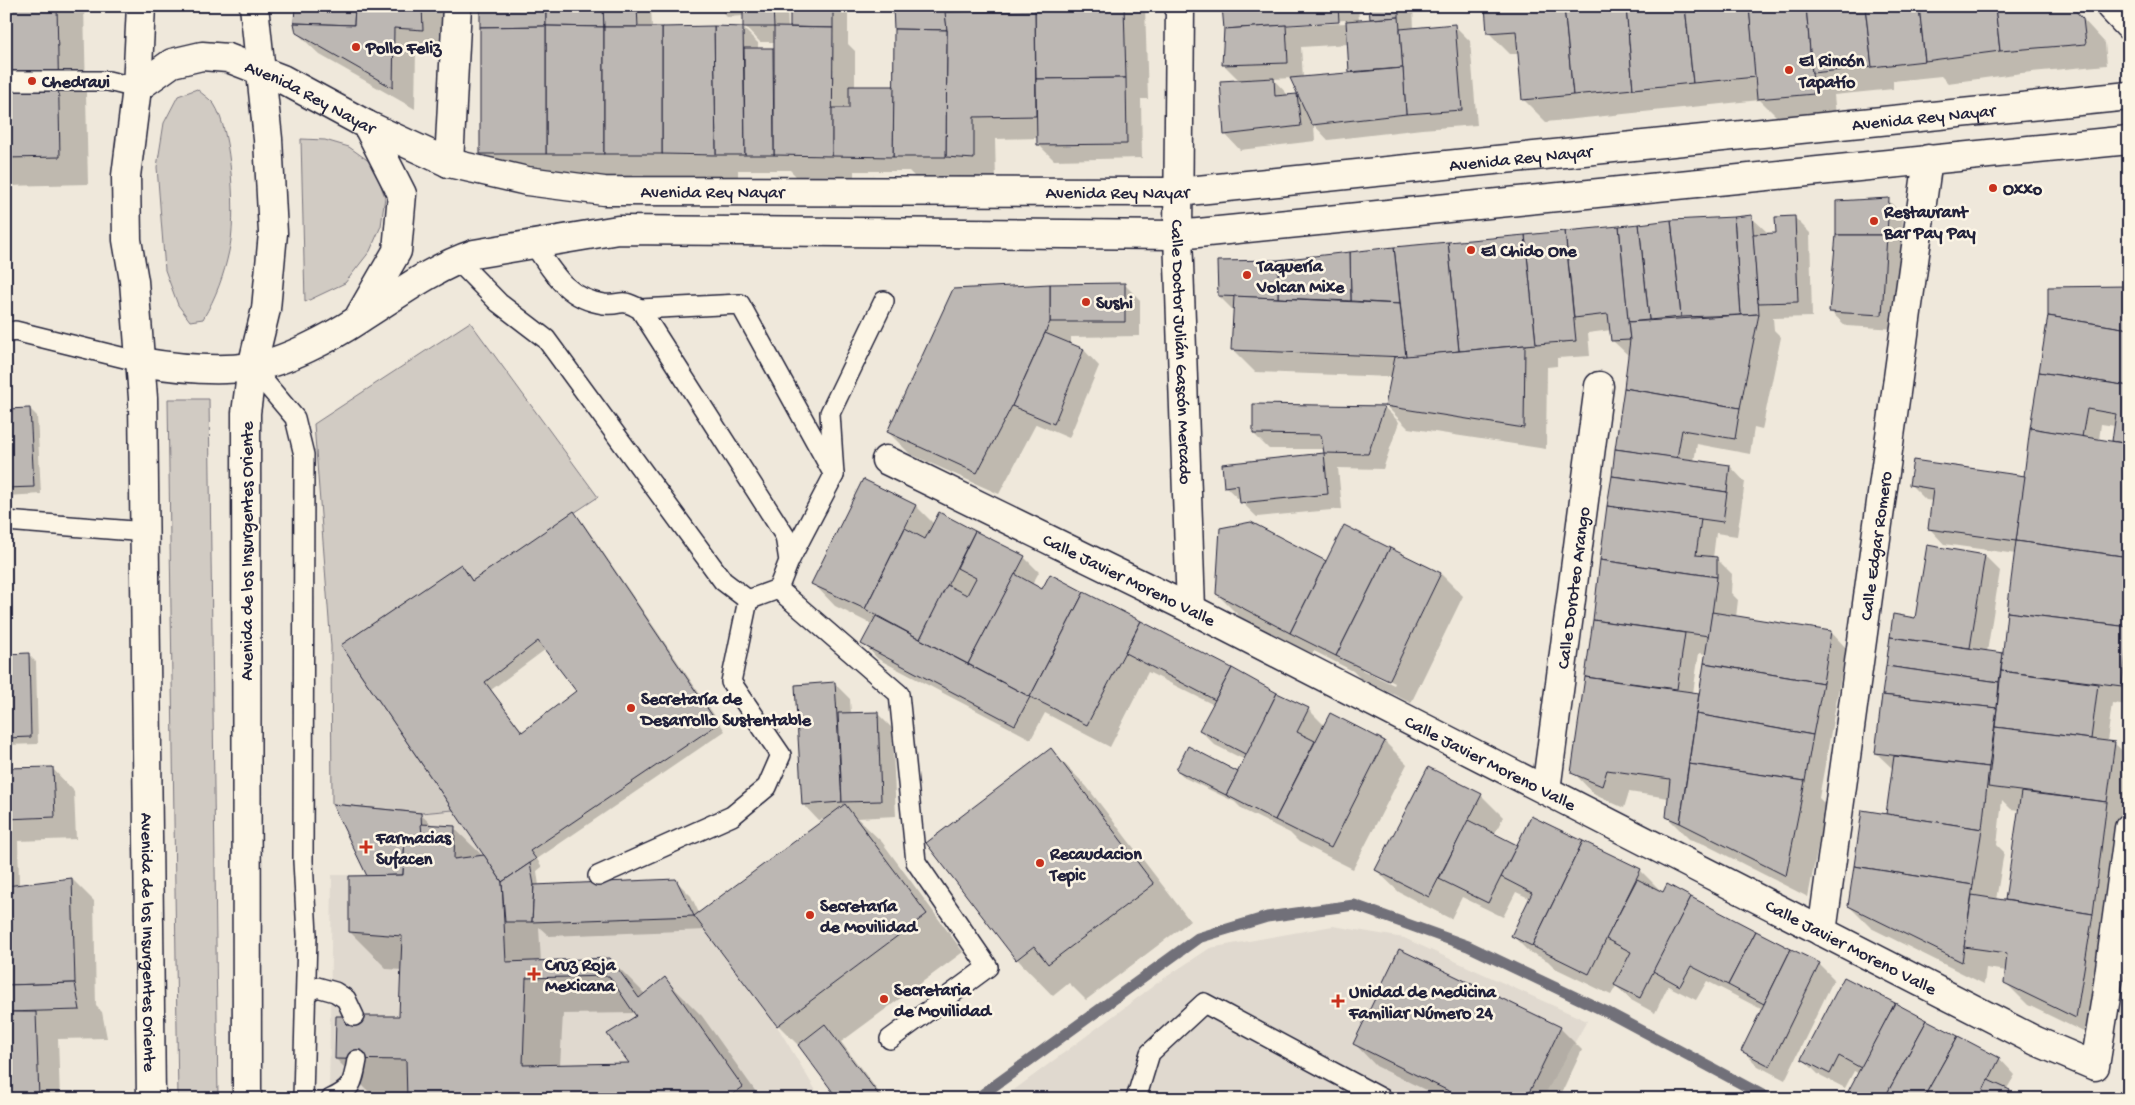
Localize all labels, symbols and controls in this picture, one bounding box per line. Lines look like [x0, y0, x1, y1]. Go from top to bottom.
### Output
place label: Pollo Feliz [365, 39, 442, 60]
marker: Pollo Feliz [350, 41, 362, 53]
place label: El Rincón Tapatío [1797, 52, 1865, 94]
street label: Avenida Rey Nayar [241, 57, 380, 141]
marker: El Rincón Tapatío [1783, 64, 1795, 76]
place label: Chedraui [41, 73, 110, 94]
marker: Chedraui [26, 75, 38, 87]
street label: Avenida Rey Nayar [1851, 101, 1998, 137]
street label: Avenida Rey Nayar [1448, 142, 1595, 178]
place label: Oxxo [2003, 180, 2043, 201]
marker: Oxxo [1987, 182, 1999, 194]
street label: Avenida Rey Nayar [640, 183, 786, 204]
street label: Avenida Rey Nayar [1045, 183, 1192, 205]
place label: Restaurant Bar Pay Pay [1883, 203, 1976, 245]
marker: Restaurant Bar Pay Pay [1868, 215, 1880, 227]
street label: Calle Doctor Julián Gascón Mercado [1165, 219, 1195, 485]
place label: El Chido One [1481, 242, 1577, 263]
marker: El Chido One [1465, 244, 1477, 256]
place label: Taquería Volcan Mixe [1255, 257, 1345, 299]
marker: Taquería Volcan Mixe [1241, 269, 1253, 281]
place label: Sushi [1096, 294, 1133, 315]
marker: Sushi [1080, 296, 1092, 308]
street label: Avenida de los Insurgentes Oriente [238, 421, 259, 680]
street label: Calle Edgar Romero [1857, 470, 1898, 622]
street label: Calle Doroteo Arango [1554, 506, 1596, 670]
street label: Calle Javier Moreno Valle [1039, 530, 1219, 633]
place label: Secretaría de Desarrollo Sustentable [639, 690, 812, 732]
marker: Secretaría de Desarrollo Sustentable [625, 702, 637, 714]
street label: Calle Javier Moreno Valle [1400, 712, 1579, 817]
street label: Avenida de los Insurgentes Oriente [135, 813, 159, 1073]
place label: Farmacias Sufacen [375, 829, 452, 871]
marker: Farmacias Sufacen [360, 841, 372, 853]
place label: Recaudacion Tepic [1048, 845, 1142, 887]
marker: Recaudacion Tepic [1034, 857, 1046, 869]
street label: Calle Javier Moreno Valle [1761, 896, 1940, 1002]
place label: Secretaría de Movilidad [820, 897, 919, 939]
marker: Secretaría de Movilidad [804, 909, 816, 921]
place label: Cruz Roja Mexicana [544, 956, 617, 998]
marker: Cruz Roja Mexicana [527, 967, 541, 981]
place label: Secretaria de Movilidad [894, 981, 993, 1023]
place label: Unidad de Medicina Familiar Número 24 [1348, 983, 1497, 1025]
marker: Secretaria de Movilidad [878, 993, 890, 1005]
marker: Unidad de Medicina Familiar Número 24 [1331, 994, 1345, 1008]

